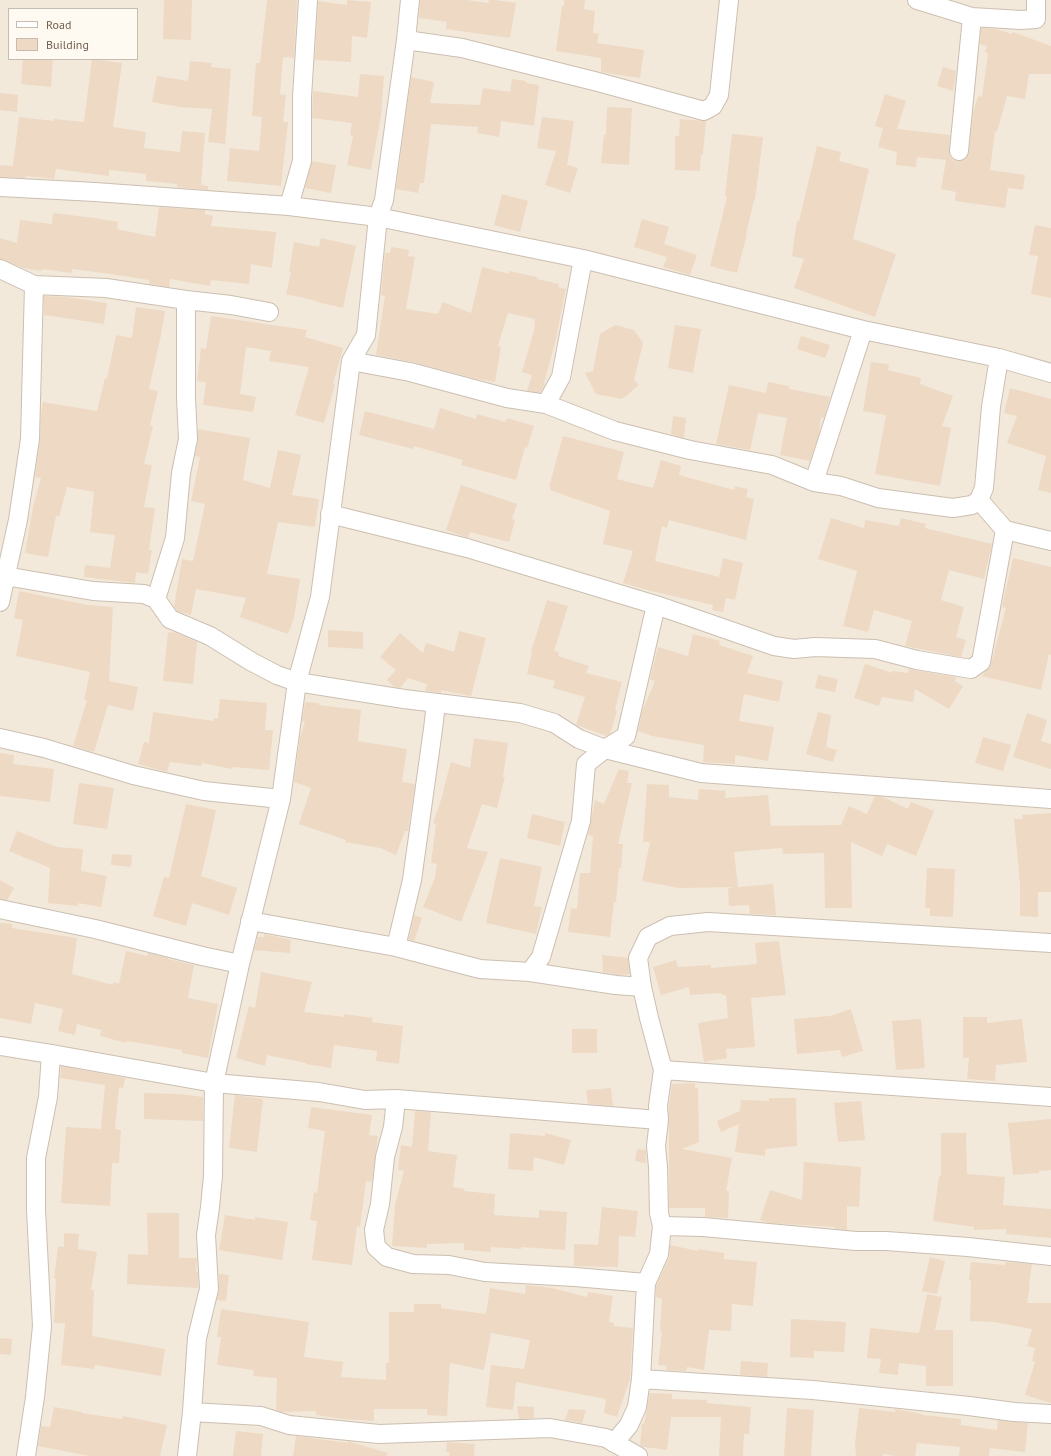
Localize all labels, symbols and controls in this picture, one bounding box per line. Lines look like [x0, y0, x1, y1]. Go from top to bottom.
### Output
legend [8, 8, 138, 60]
text: Road [46, 17, 71, 32]
text: Building [46, 37, 89, 52]

